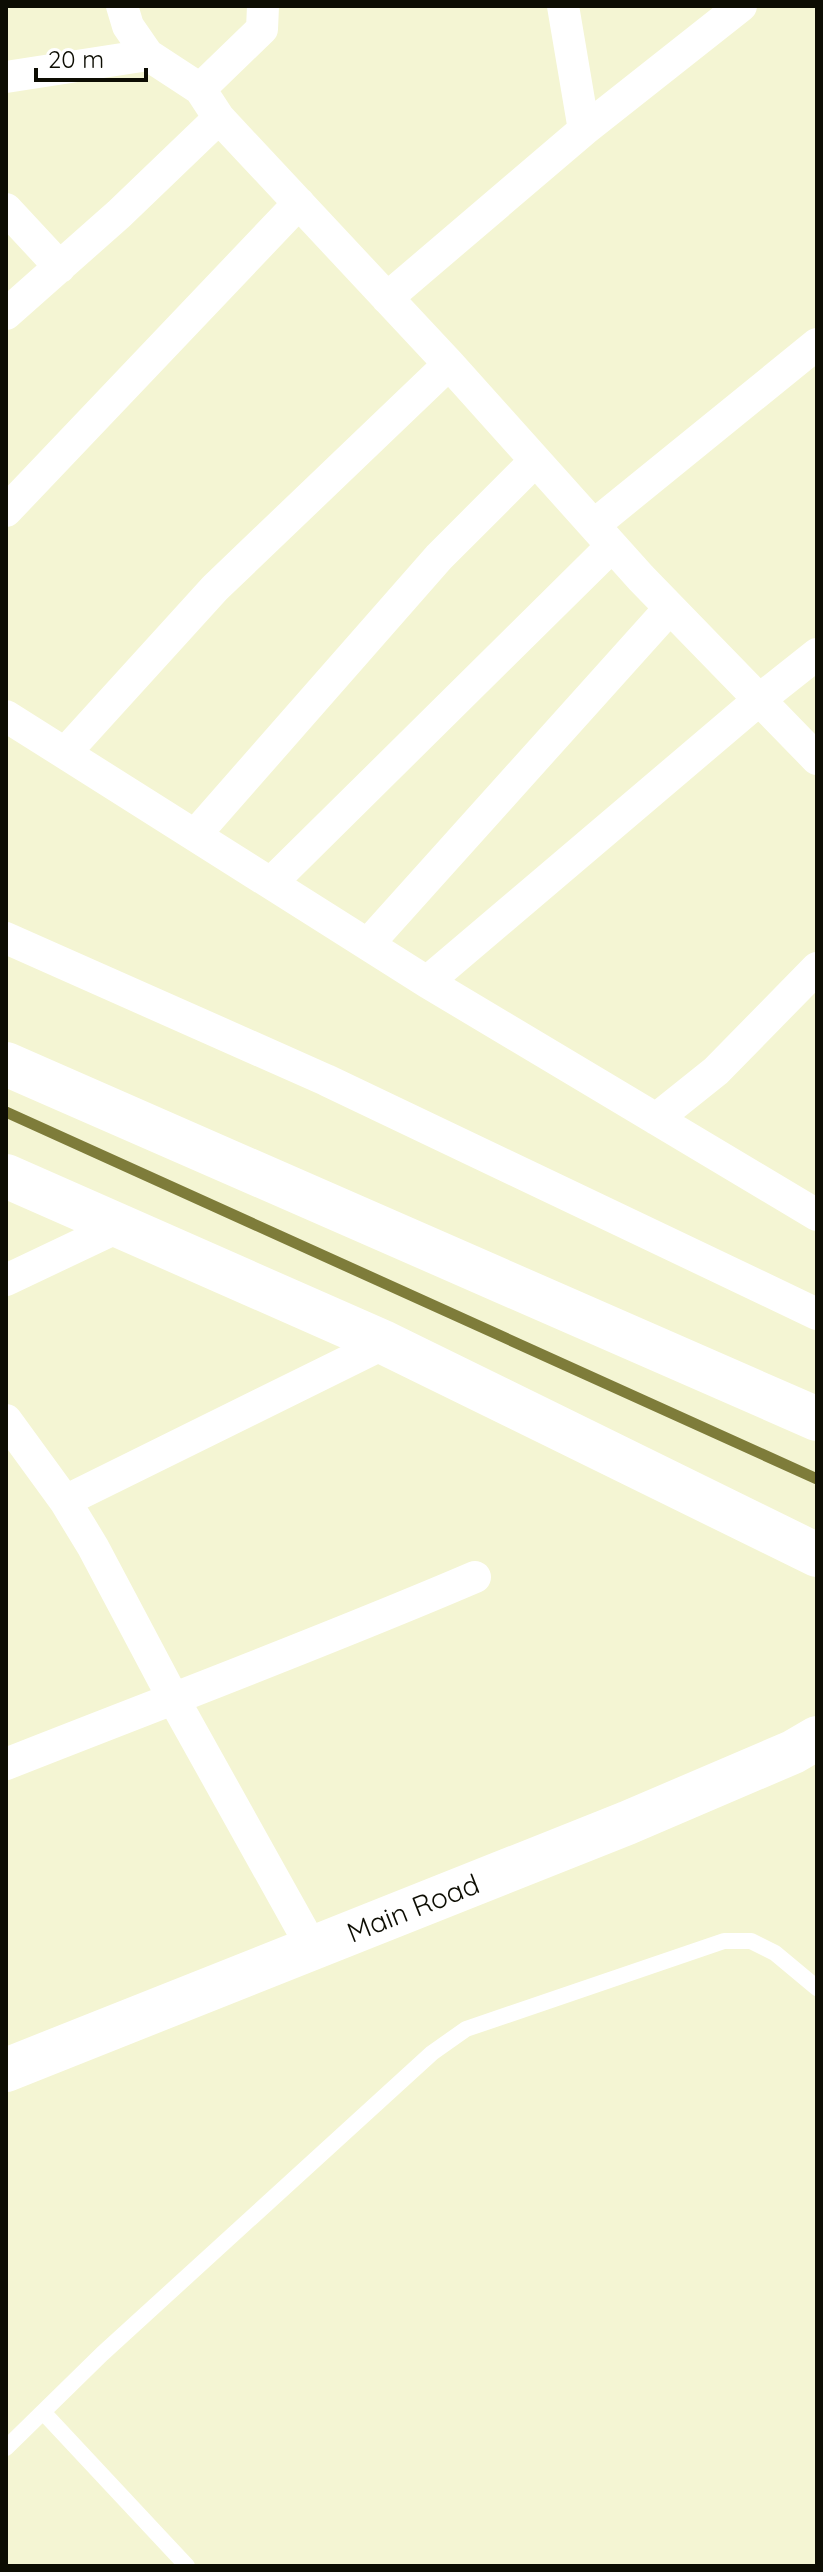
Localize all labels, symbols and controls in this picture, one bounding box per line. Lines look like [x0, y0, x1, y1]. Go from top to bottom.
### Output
scale bar [36, 32, 146, 82]
text: 20 m [48, 44, 104, 74]
street label: Main Road [342, 1866, 484, 1950]

